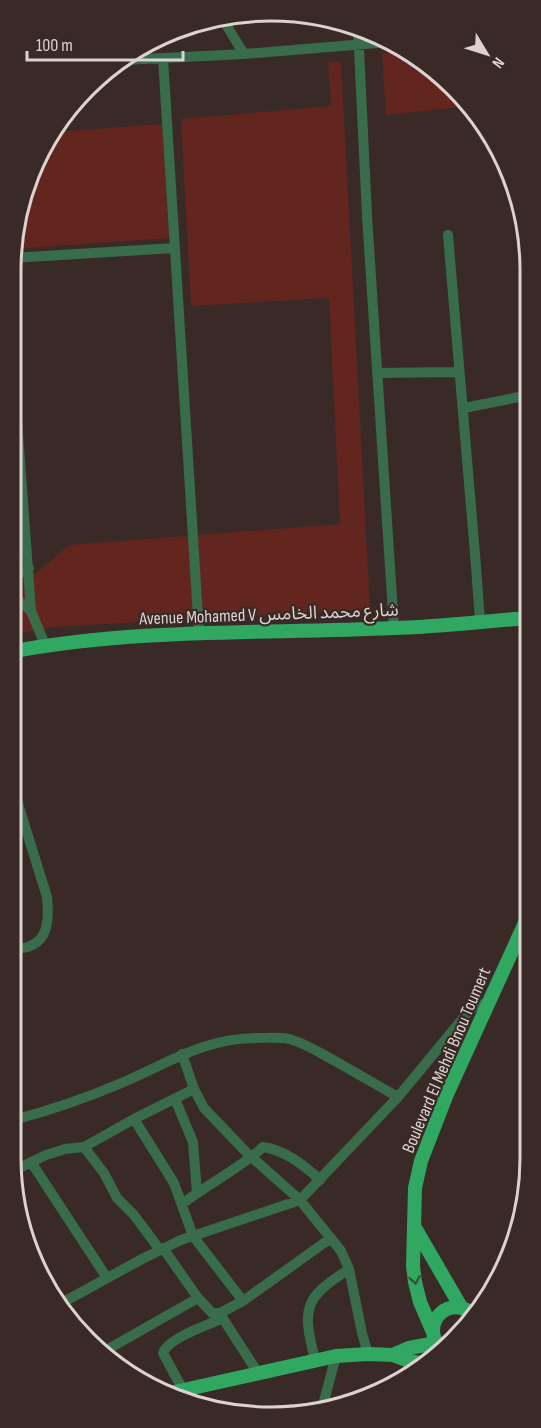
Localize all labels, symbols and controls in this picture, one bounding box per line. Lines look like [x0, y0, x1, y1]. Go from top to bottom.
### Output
scale bar [27, 24, 183, 62]
north arrow [457, 24, 517, 84]
text: 100 m [36, 35, 73, 56]
text: N [488, 53, 508, 72]
street label: Avenue Mohamed V شارع محمد الخامس [138, 599, 399, 633]
street label: Boulevard El Mehdi Bnou Toumert [398, 964, 495, 1156]
one-way arrow [408, 1274, 421, 1284]

